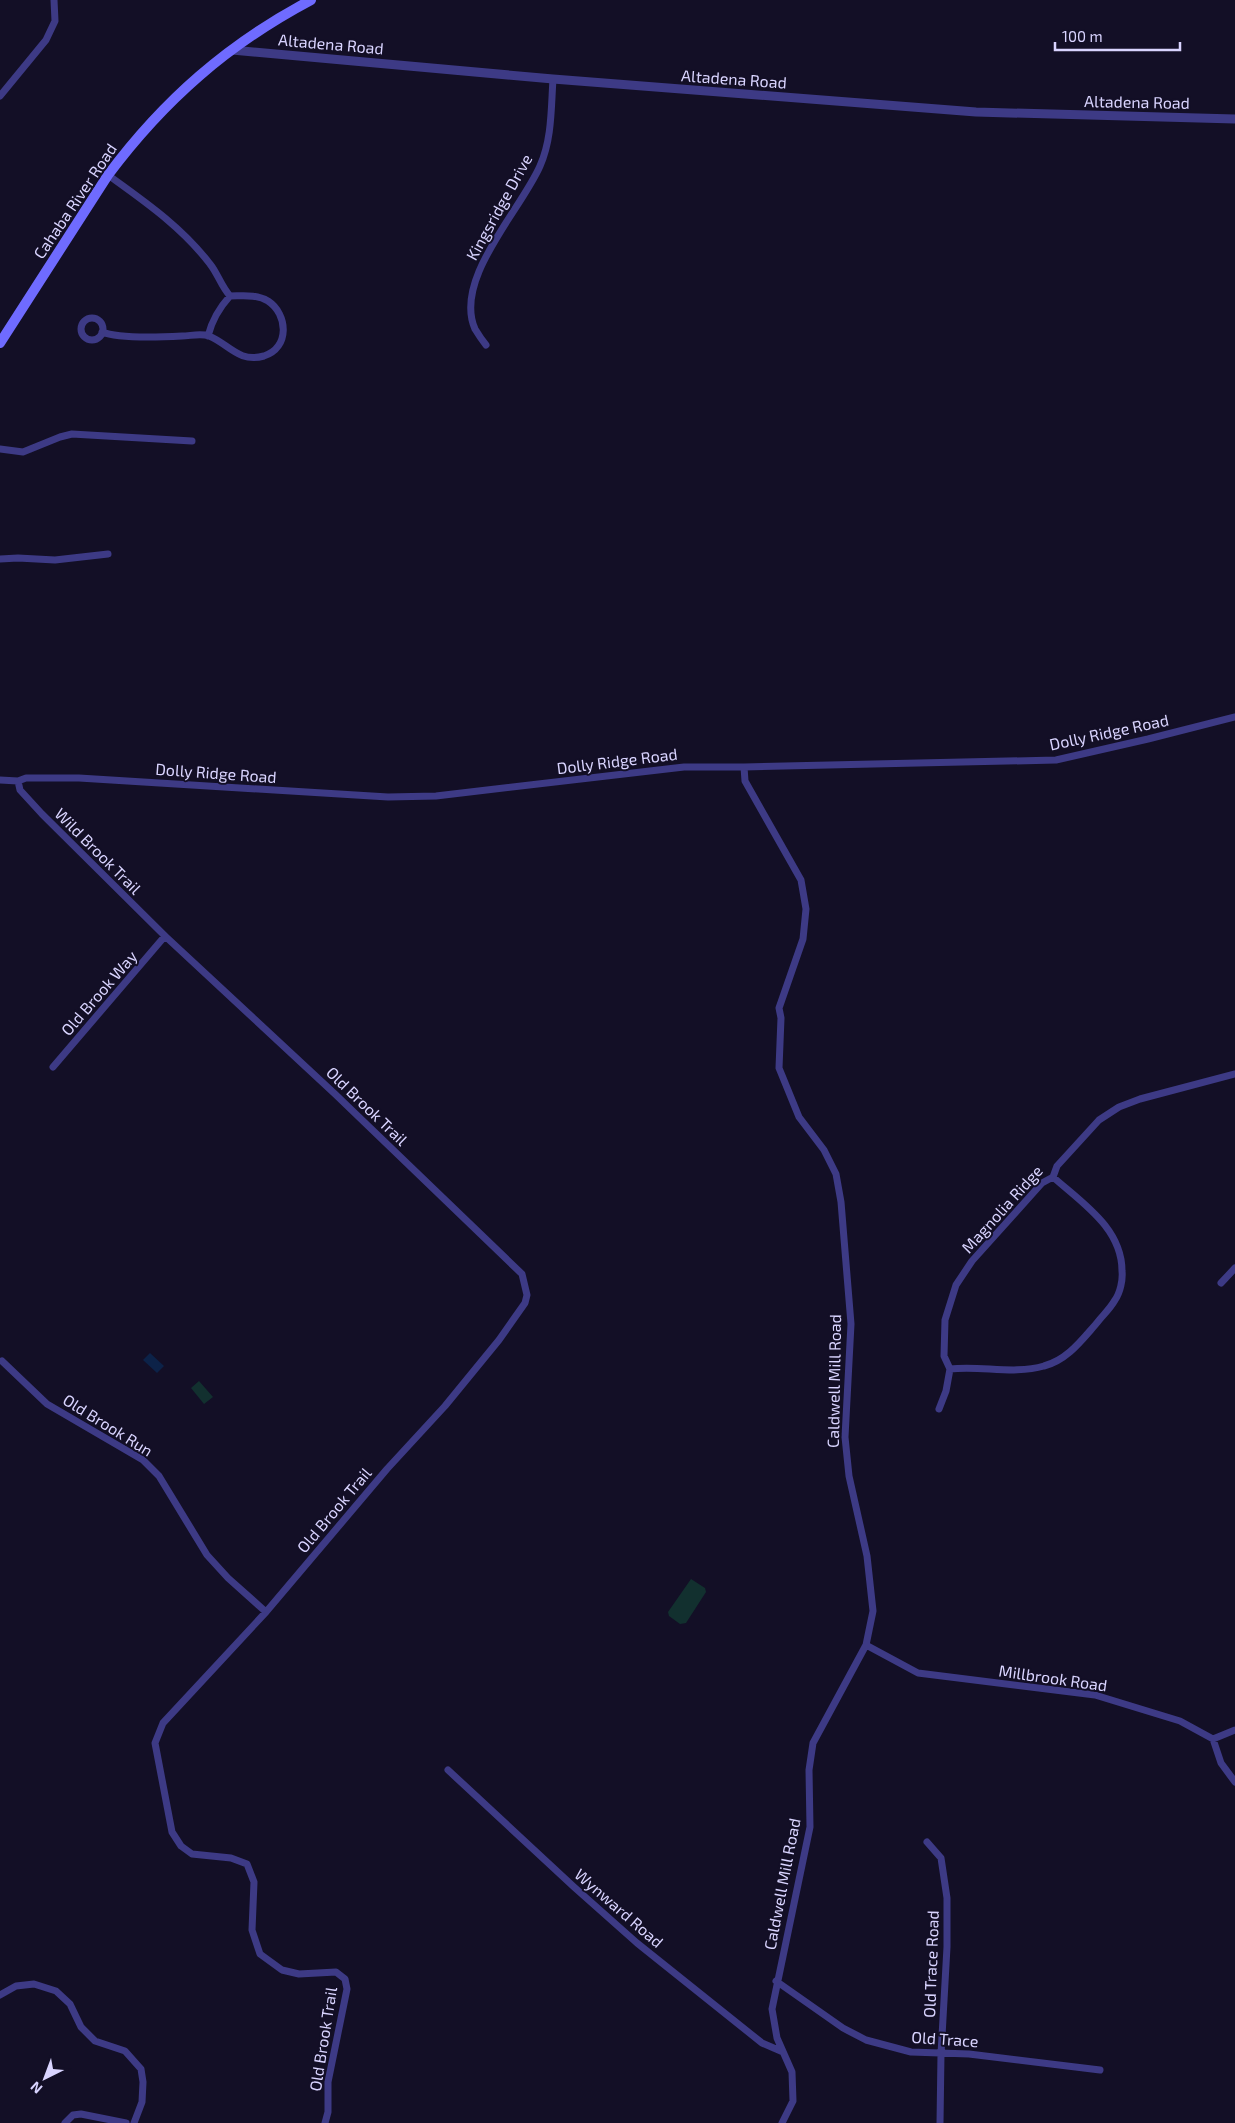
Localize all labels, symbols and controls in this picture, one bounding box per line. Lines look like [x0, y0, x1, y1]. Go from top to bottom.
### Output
scale bar [1055, 20, 1180, 52]
text: 100 m [1062, 27, 1103, 45]
street label: Altadena Road [278, 29, 385, 58]
street label: Altadena Road [681, 65, 787, 92]
street label: Altadena Road [1084, 91, 1190, 112]
street label: Cahaba River Road [29, 140, 120, 262]
street label: Kingsridge Drive [462, 150, 536, 263]
street label: Dolly Ridge Road [1048, 710, 1170, 753]
street label: Dolly Ridge Road [556, 744, 678, 777]
street label: Dolly Ridge Road [155, 759, 277, 786]
street label: Wild Brook Trail [51, 804, 145, 898]
street label: Old Brook Way [57, 946, 141, 1039]
street label: Old Brook Trail [323, 1062, 412, 1149]
street label: Magnolia Ridge [957, 1161, 1046, 1257]
street label: Caldwell Mill Road [823, 1314, 844, 1448]
street label: Old Brook Run [60, 1389, 157, 1460]
street label: Old Brook Trail [292, 1463, 375, 1556]
street label: Millbrook Road [998, 1660, 1109, 1695]
street label: Caldwell Mill Road [759, 1816, 804, 1951]
street label: Wynward Road [571, 1864, 667, 1951]
street label: Old Trace Road [919, 1910, 942, 2018]
street label: Old Brook Trail [305, 1985, 340, 2092]
street label: Old Trace [911, 2027, 979, 2050]
north arrow [20, 2053, 70, 2103]
text: N [27, 2078, 45, 2098]

